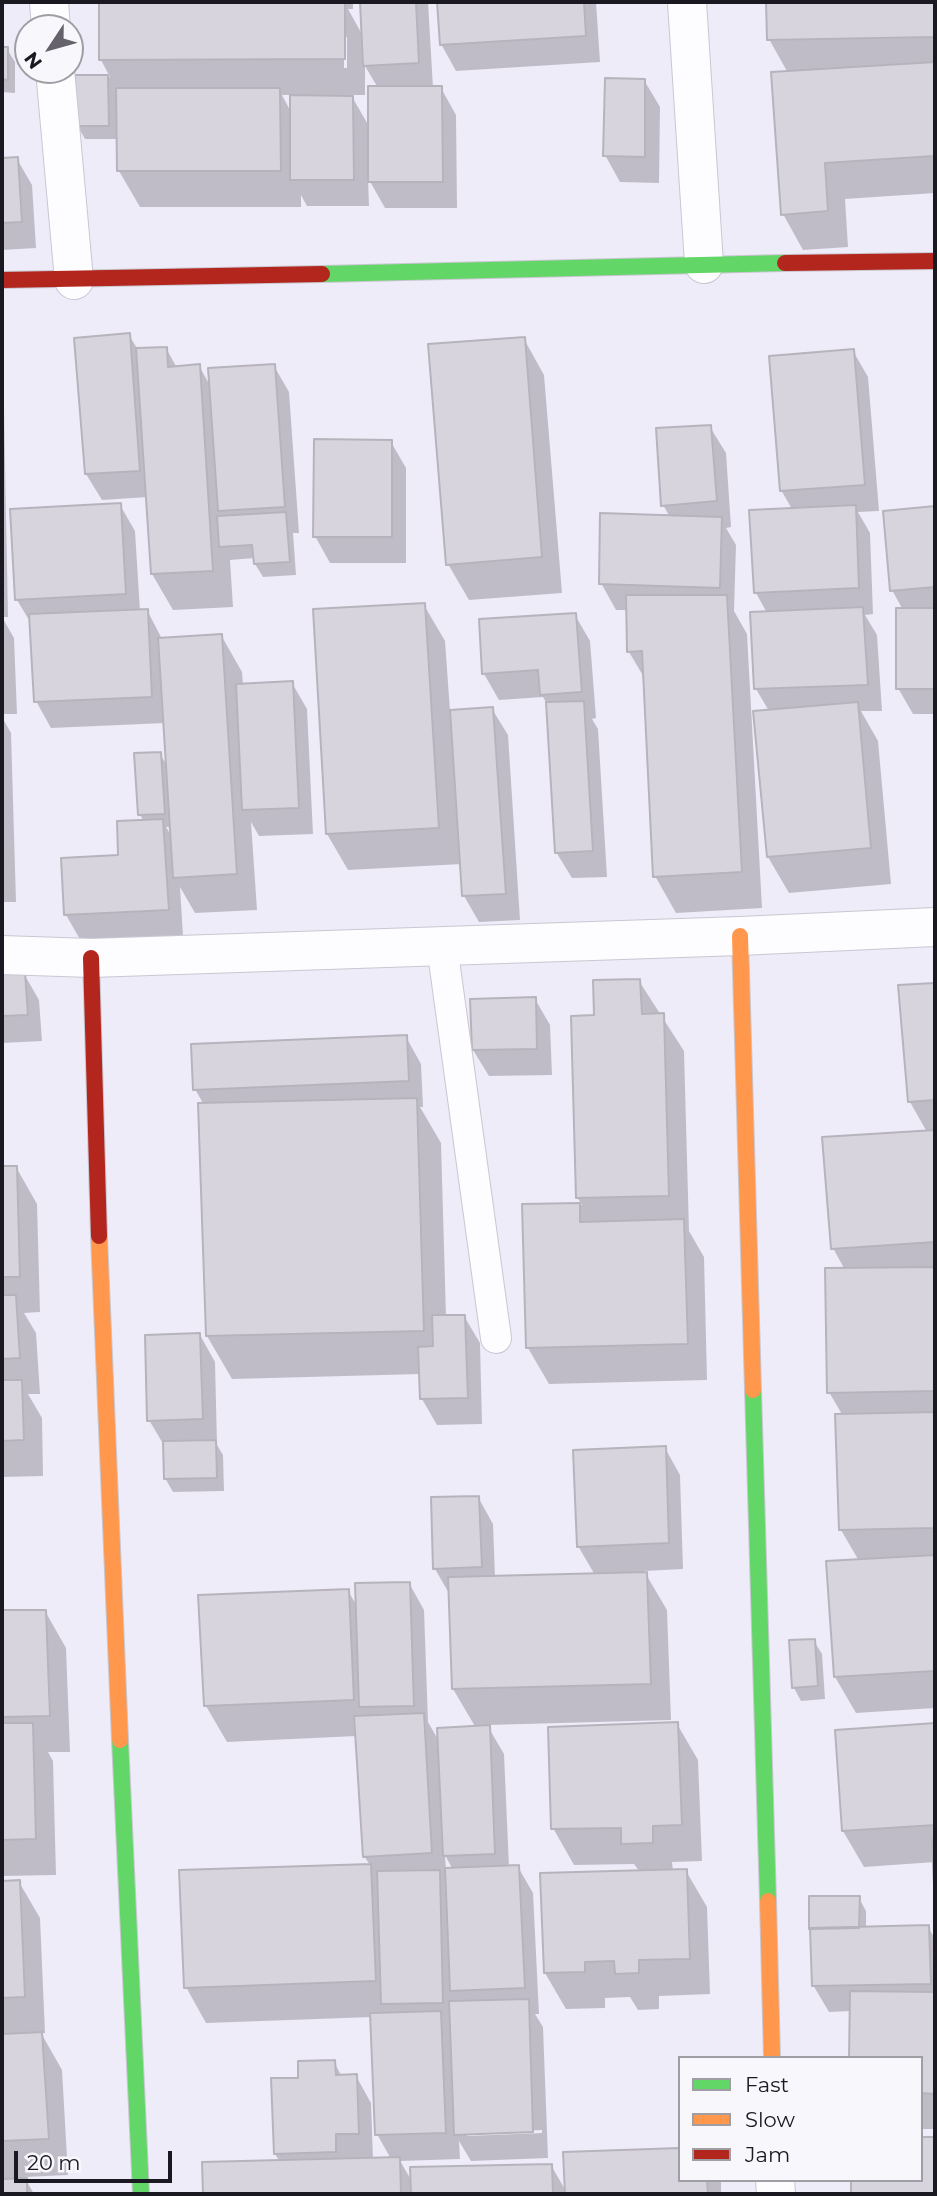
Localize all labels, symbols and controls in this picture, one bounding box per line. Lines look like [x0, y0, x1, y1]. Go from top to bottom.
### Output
north arrow [14, 14, 84, 84]
text: N [19, 47, 47, 73]
legend [678, 2056, 923, 2182]
text: Fast [745, 2072, 789, 2097]
text: Slow [745, 2107, 795, 2132]
scale bar [18, 2136, 175, 2180]
text: Jam [745, 2142, 790, 2167]
text: 20 m [27, 2150, 81, 2175]

